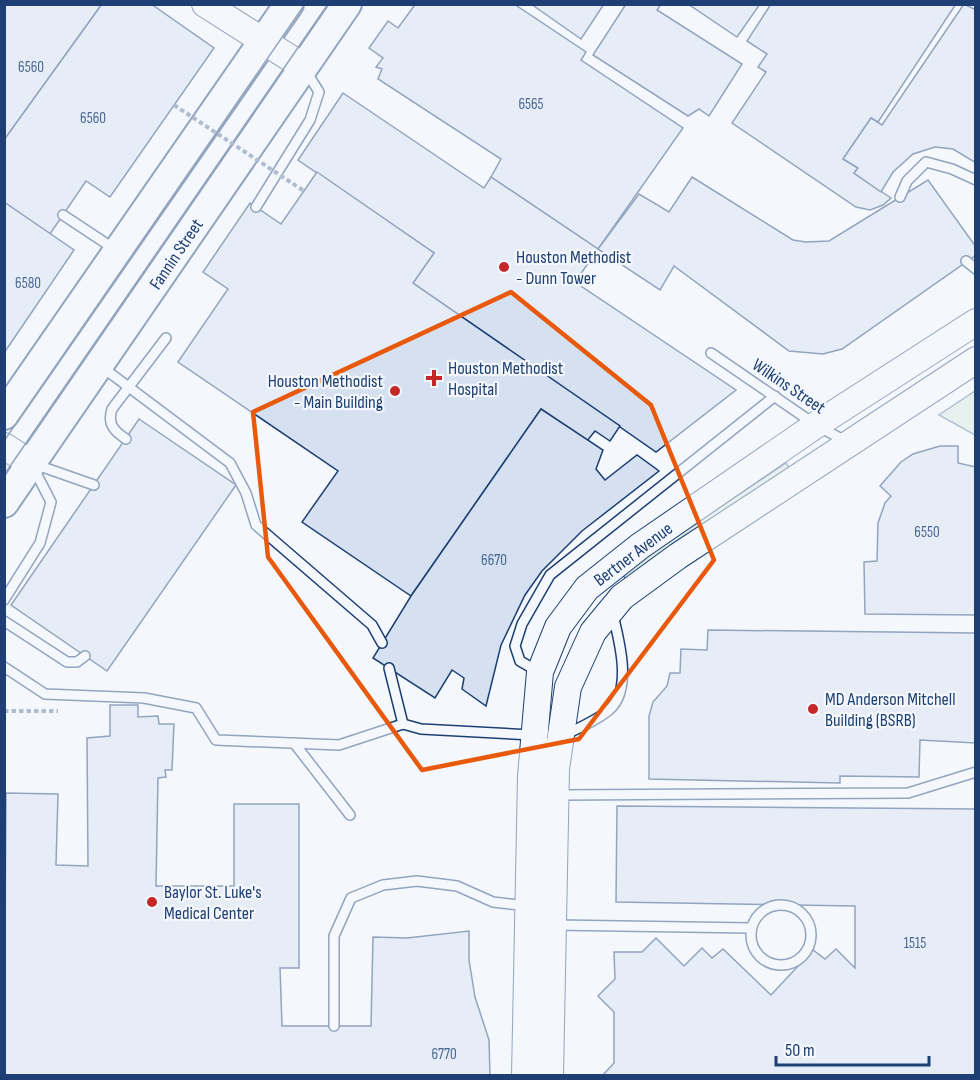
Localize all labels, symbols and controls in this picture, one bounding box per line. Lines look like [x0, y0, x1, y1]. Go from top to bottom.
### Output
house number: 6560 [18, 58, 44, 77]
house number: 6565 [518, 95, 544, 114]
house number: 6560 [80, 109, 106, 128]
street label: Fannin Street [145, 215, 208, 294]
place label: Houston Methodist - Dunn Tower [516, 247, 632, 289]
marker: Houston Methodist - Dunn Tower [497, 260, 511, 274]
house number: 6580 [15, 274, 41, 293]
street label: Wilkins Street [748, 354, 830, 419]
place label: Houston Methodist Hospital [448, 358, 564, 400]
marker: Houston Methodist Hospital [425, 369, 443, 387]
place label: Houston Methodist - Main Building [268, 371, 384, 413]
marker: Houston Methodist - Main Building [388, 384, 402, 398]
street label: Bertner Avenue [590, 518, 677, 591]
house number: 6550 [914, 523, 940, 542]
house number: 6670 [481, 551, 507, 570]
place label: MD Anderson Mitchell Building (BSRB) [825, 689, 956, 731]
marker: MD Anderson Mitchell Building (BSRB) [806, 702, 820, 716]
place label: Baylor St. Luke's Medical Center [164, 882, 262, 924]
marker: Baylor St. Luke's Medical Center [145, 895, 159, 909]
house number: 1515 [904, 934, 926, 953]
scale bar [776, 1029, 929, 1067]
text: 50 m [785, 1040, 815, 1061]
house number: 6770 [431, 1045, 457, 1064]

